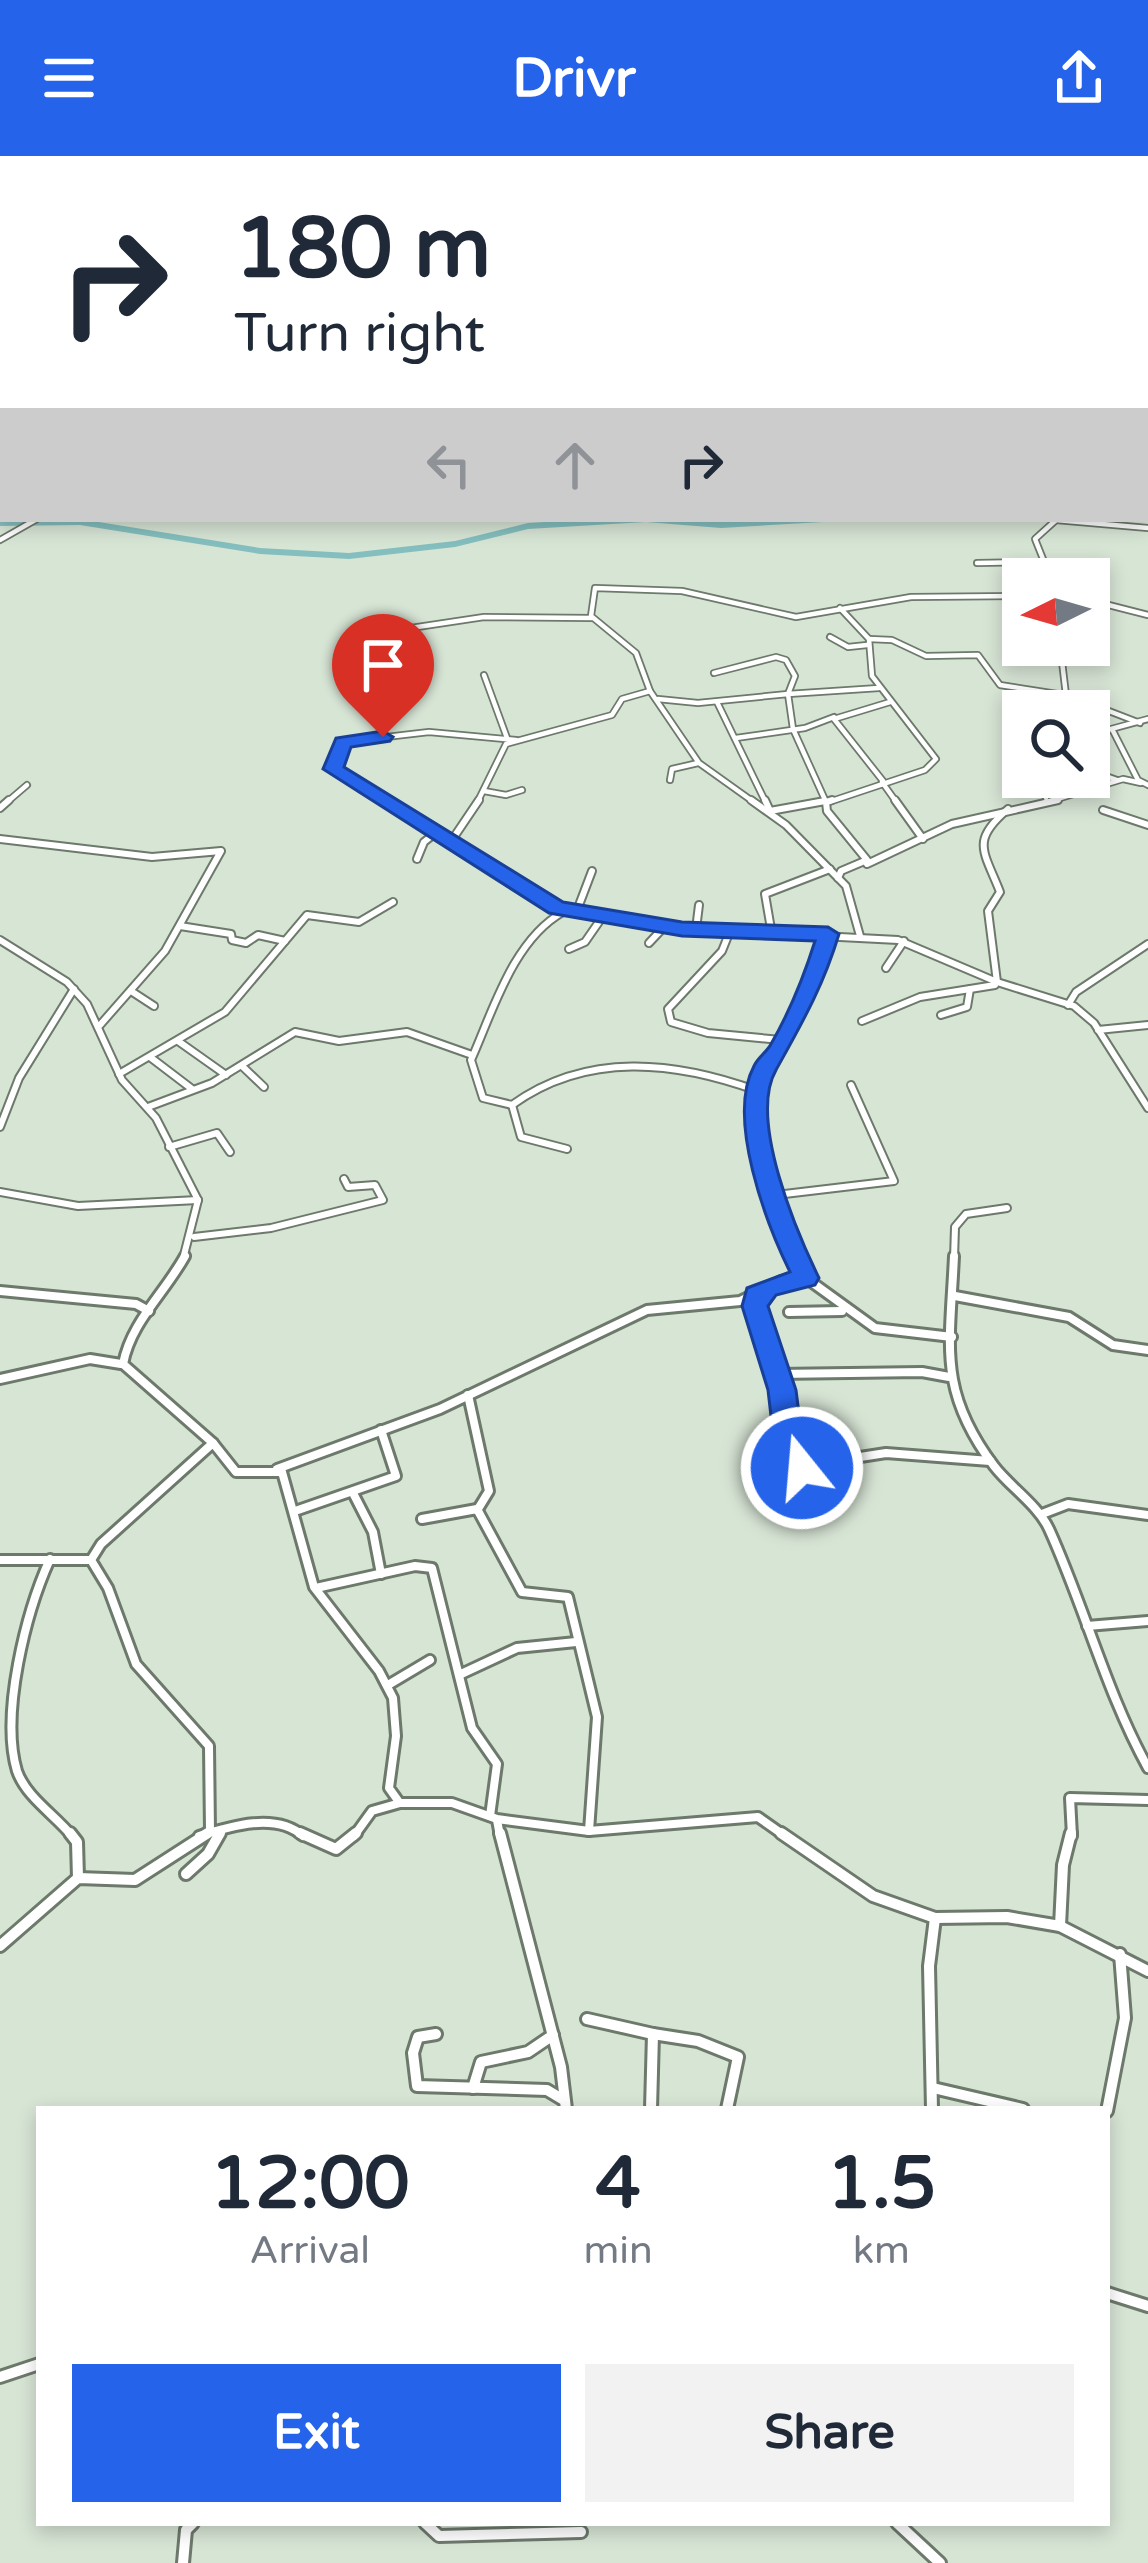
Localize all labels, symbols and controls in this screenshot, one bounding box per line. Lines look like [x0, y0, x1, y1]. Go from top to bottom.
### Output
icon: menu [36, 45, 102, 111]
icon: share [1046, 45, 1112, 111]
text: Drivr [512, 46, 636, 111]
text: 180 m [234, 199, 491, 300]
icon: right [36, 204, 192, 360]
text: Turn right [234, 301, 485, 366]
icon: left [416, 432, 482, 498]
icon: ahead [542, 432, 608, 498]
icon: right [668, 432, 734, 498]
north arrow [1002, 558, 1110, 666]
map controls [1002, 558, 1110, 798]
pin [332, 614, 434, 737]
icon: arrive [350, 632, 416, 698]
button: search [1002, 690, 1110, 798]
position arrow [739, 1405, 865, 1531]
text: 12:00 [210, 2141, 410, 2228]
text: 4 [596, 2141, 641, 2228]
text: 1.5 [827, 2141, 936, 2228]
text: Arrival [250, 2227, 370, 2274]
text: min [584, 2227, 653, 2274]
text: km [853, 2227, 910, 2274]
button: Exit [72, 2364, 561, 2502]
button: Share [585, 2364, 1074, 2502]

